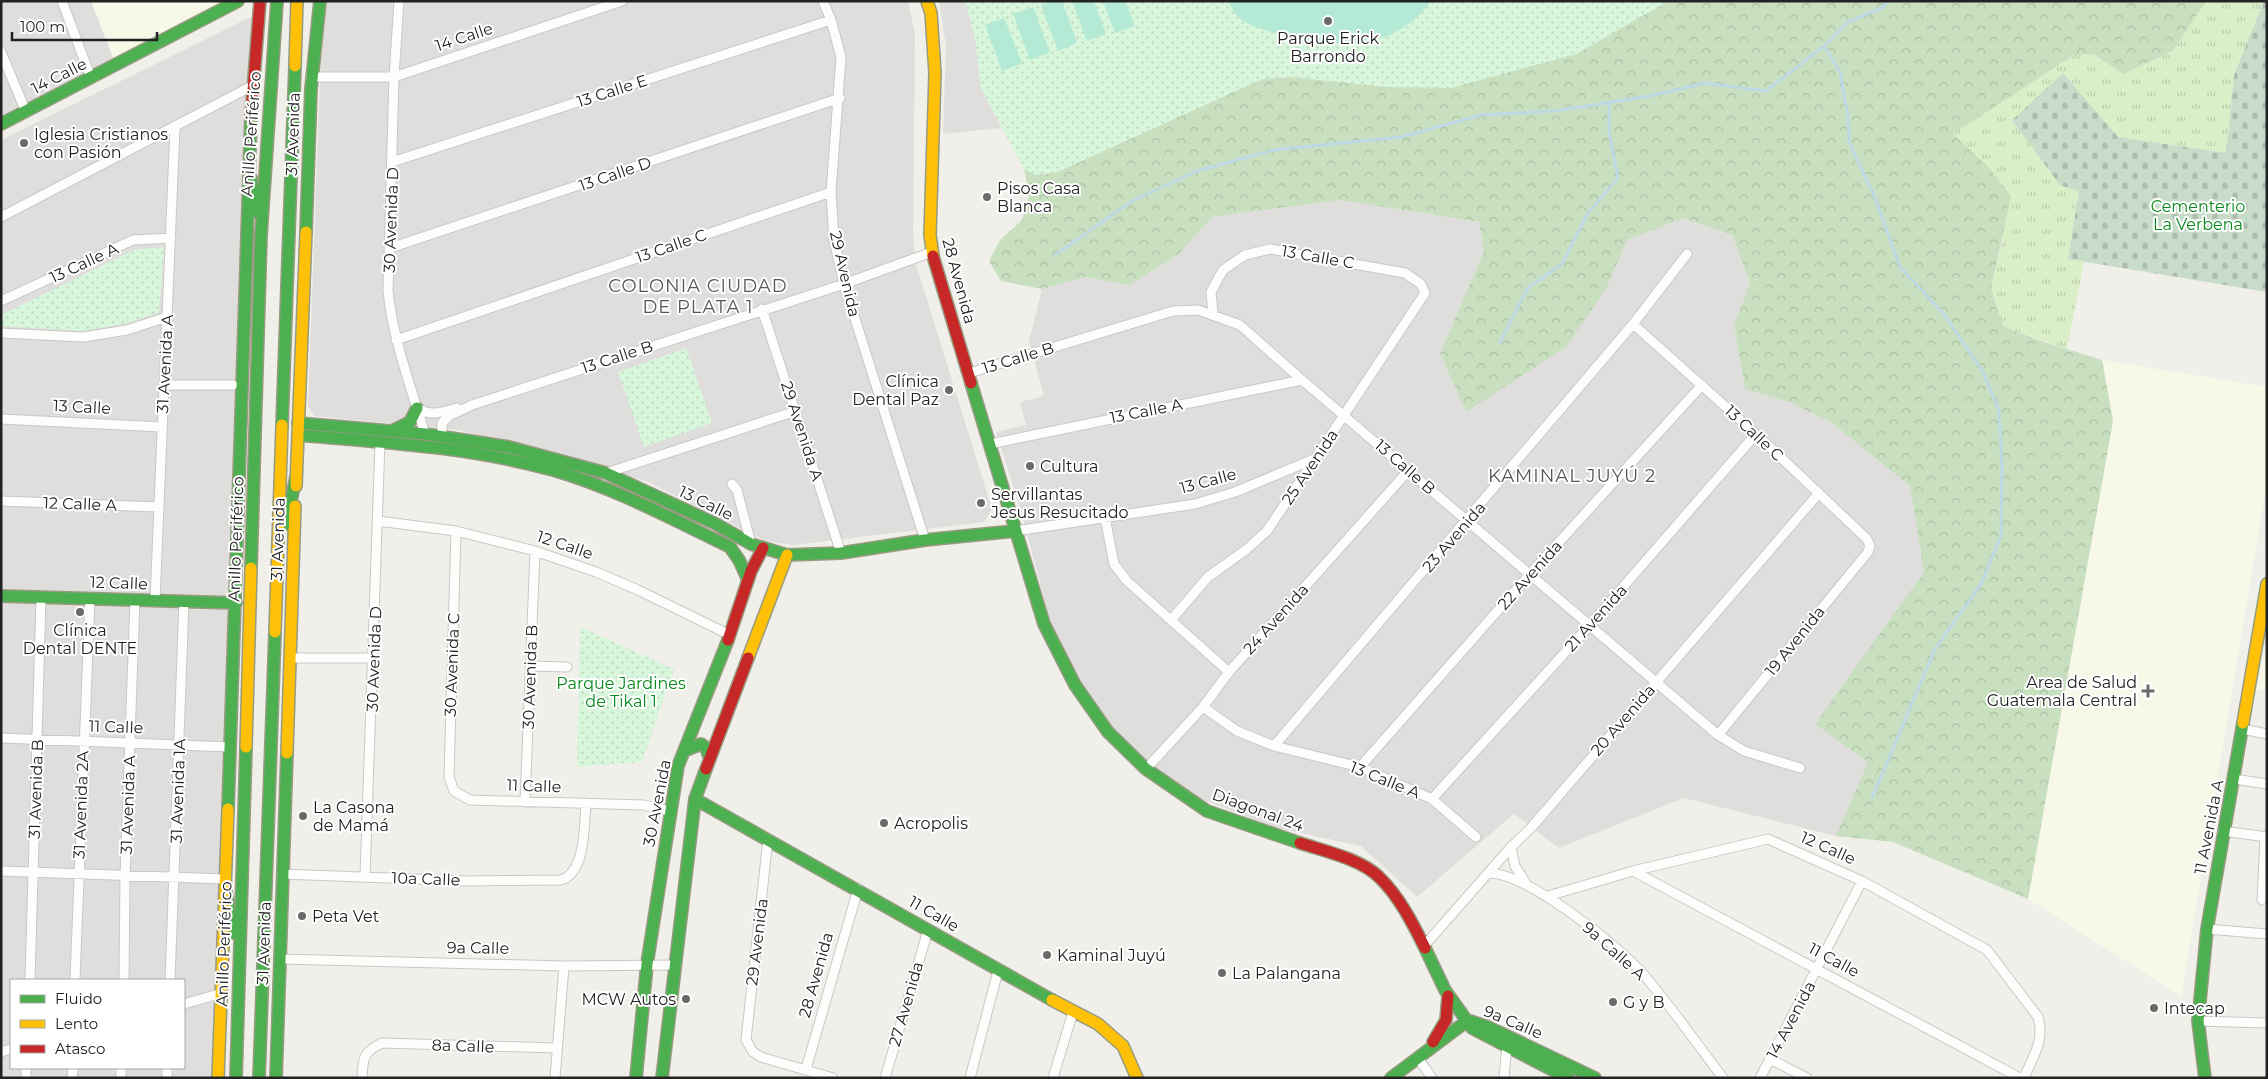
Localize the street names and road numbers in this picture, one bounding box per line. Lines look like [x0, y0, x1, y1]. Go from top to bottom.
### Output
street label: 14 Calle [433, 19, 495, 55]
street label: 14 Calle [28, 54, 90, 98]
street label: Anillo Periférico [237, 71, 265, 197]
street label: 13 Calle E [574, 71, 650, 111]
street label: 31 Avenida [282, 92, 304, 176]
street label: 13 Calle D [576, 153, 654, 195]
street label: 30 Avenida D [380, 167, 402, 273]
street label: 13 Calle C [633, 225, 709, 267]
street label: 29 Avenida [826, 229, 864, 319]
street label: 28 Avenida [938, 236, 980, 326]
street label: 13 Calle A [47, 239, 122, 287]
street label: 13 Calle C [1280, 241, 1356, 273]
street label: 31 Avenida A [153, 313, 177, 414]
street label: 13 Calle B [579, 337, 655, 377]
street label: 13 Calle B [980, 338, 1056, 378]
street label: 29 Avenida A [777, 379, 827, 484]
street label: 13 Calle A [1108, 395, 1184, 427]
street label: 13 Calle [53, 396, 111, 418]
street label: 13 Calle C [1721, 401, 1787, 465]
street label: 25 Avenida [1278, 426, 1342, 508]
street label: 13 Calle B [1371, 435, 1439, 499]
street label: 13 Calle [1178, 464, 1238, 498]
street label: Anillo Periférico [224, 476, 248, 602]
street label: 13 Calle [676, 482, 736, 524]
street label: 12 Calle A [43, 493, 118, 515]
street label: 31 Avenida [267, 497, 289, 581]
street label: 23 Avenida [1418, 498, 1490, 576]
street label: 12 Calle [534, 527, 596, 563]
street label: 22 Avenida [1494, 536, 1566, 614]
street label: 12 Calle [90, 572, 148, 594]
street label: 24 Avenida [1239, 580, 1313, 658]
street label: 21 Avenida [1561, 581, 1631, 655]
street label: 19 Avenida [1761, 602, 1829, 680]
street label: 30 Avenida D [363, 606, 385, 712]
street label: 30 Avenida C [441, 613, 463, 717]
street label: 30 Avenida B [519, 624, 541, 730]
street label: 20 Avenida [1587, 680, 1659, 760]
street label: 11 Calle [88, 717, 144, 737]
street label: 31 Avenida 1A [167, 738, 189, 844]
street label: 31 Avenida B [25, 739, 47, 839]
street label: 31 Avenida 2A [70, 750, 92, 859]
street label: 31 Avenida A [117, 755, 139, 855]
street label: 13 Calle A [1347, 757, 1423, 803]
street label: 30 Avenida [639, 758, 675, 848]
street label: 11 Calle [506, 776, 562, 796]
street label: 11 Avenida A [2191, 778, 2228, 876]
street label: Diagonal 24 [1210, 785, 1307, 835]
street label: 12 Calle [1798, 828, 1858, 868]
street label: 10a Calle [391, 868, 461, 890]
street label: Anillo Periférico [212, 881, 236, 1007]
street label: 11 Calle [906, 892, 962, 936]
street label: 29 Avenida [742, 897, 772, 987]
street label: 31 Avenida [253, 901, 275, 985]
street label: 9a Calle A [1579, 918, 1650, 984]
street label: 28 Avenida [795, 930, 837, 1020]
street label: 9a Calle [447, 938, 509, 958]
street label: 11 Calle [1805, 939, 1863, 981]
street label: 27 Avenida [885, 959, 927, 1049]
street label: 14 Avenida [1763, 978, 1819, 1062]
street label: 9a Calle [1481, 1001, 1545, 1043]
street label: 8a Calle [431, 1035, 495, 1057]

